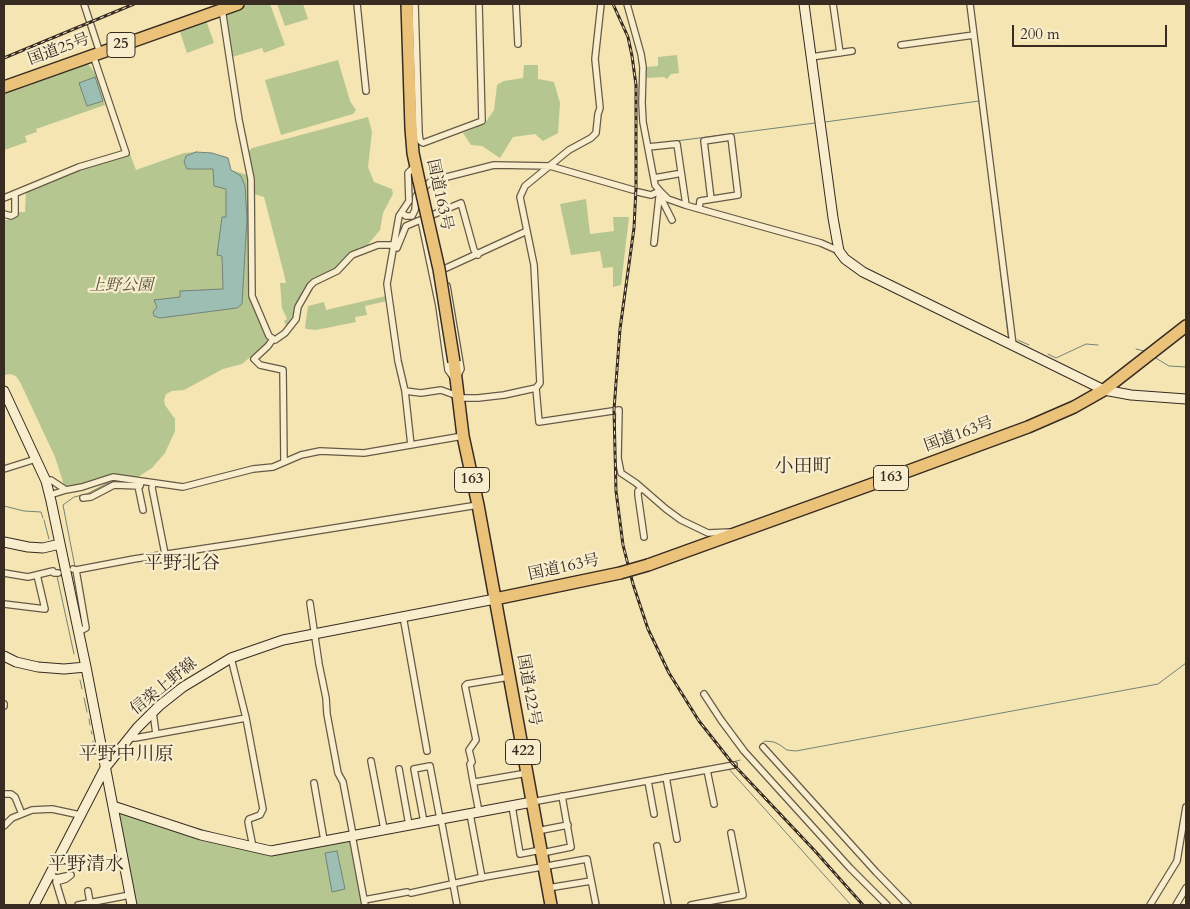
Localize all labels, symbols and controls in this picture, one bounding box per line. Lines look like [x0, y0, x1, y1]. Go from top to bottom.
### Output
scale bar [1015, 15, 1170, 47]
text: 200 m [1020, 24, 1060, 44]
street label: 国道25号 [25, 30, 93, 70]
road number: 25 [107, 32, 135, 58]
street label: 国道163号 [422, 158, 456, 232]
park label: 上野公園 [89, 276, 153, 296]
street label: 国道163号 [922, 414, 996, 456]
district label: 小田町 [775, 457, 831, 479]
road number: 163 [874, 466, 908, 490]
road number: 163 [454, 468, 490, 492]
street label: 国道163号 [527, 551, 601, 585]
district label: 平野北谷 [144, 554, 220, 576]
street label: 国道422号 [512, 653, 544, 727]
street label: 信楽上野線 [127, 654, 201, 720]
road number: 422 [506, 740, 540, 764]
district label: 平野中川原 [79, 745, 173, 767]
district label: 平野清水 [48, 855, 124, 877]

